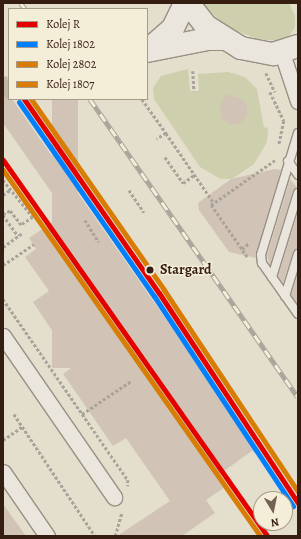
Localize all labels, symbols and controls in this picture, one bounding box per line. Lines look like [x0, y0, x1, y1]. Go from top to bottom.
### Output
legend [8, 8, 148, 100]
text: Kolej R [46, 16, 80, 32]
text: Kolej 1802 [46, 36, 95, 52]
text: Kolej 2802 [46, 56, 96, 72]
text: Kolej 1807 [46, 76, 94, 92]
place label: Stargard [160, 262, 212, 278]
marker: Stargard [143, 263, 157, 277]
north arrow [253, 491, 293, 531]
text: N [270, 514, 280, 530]

